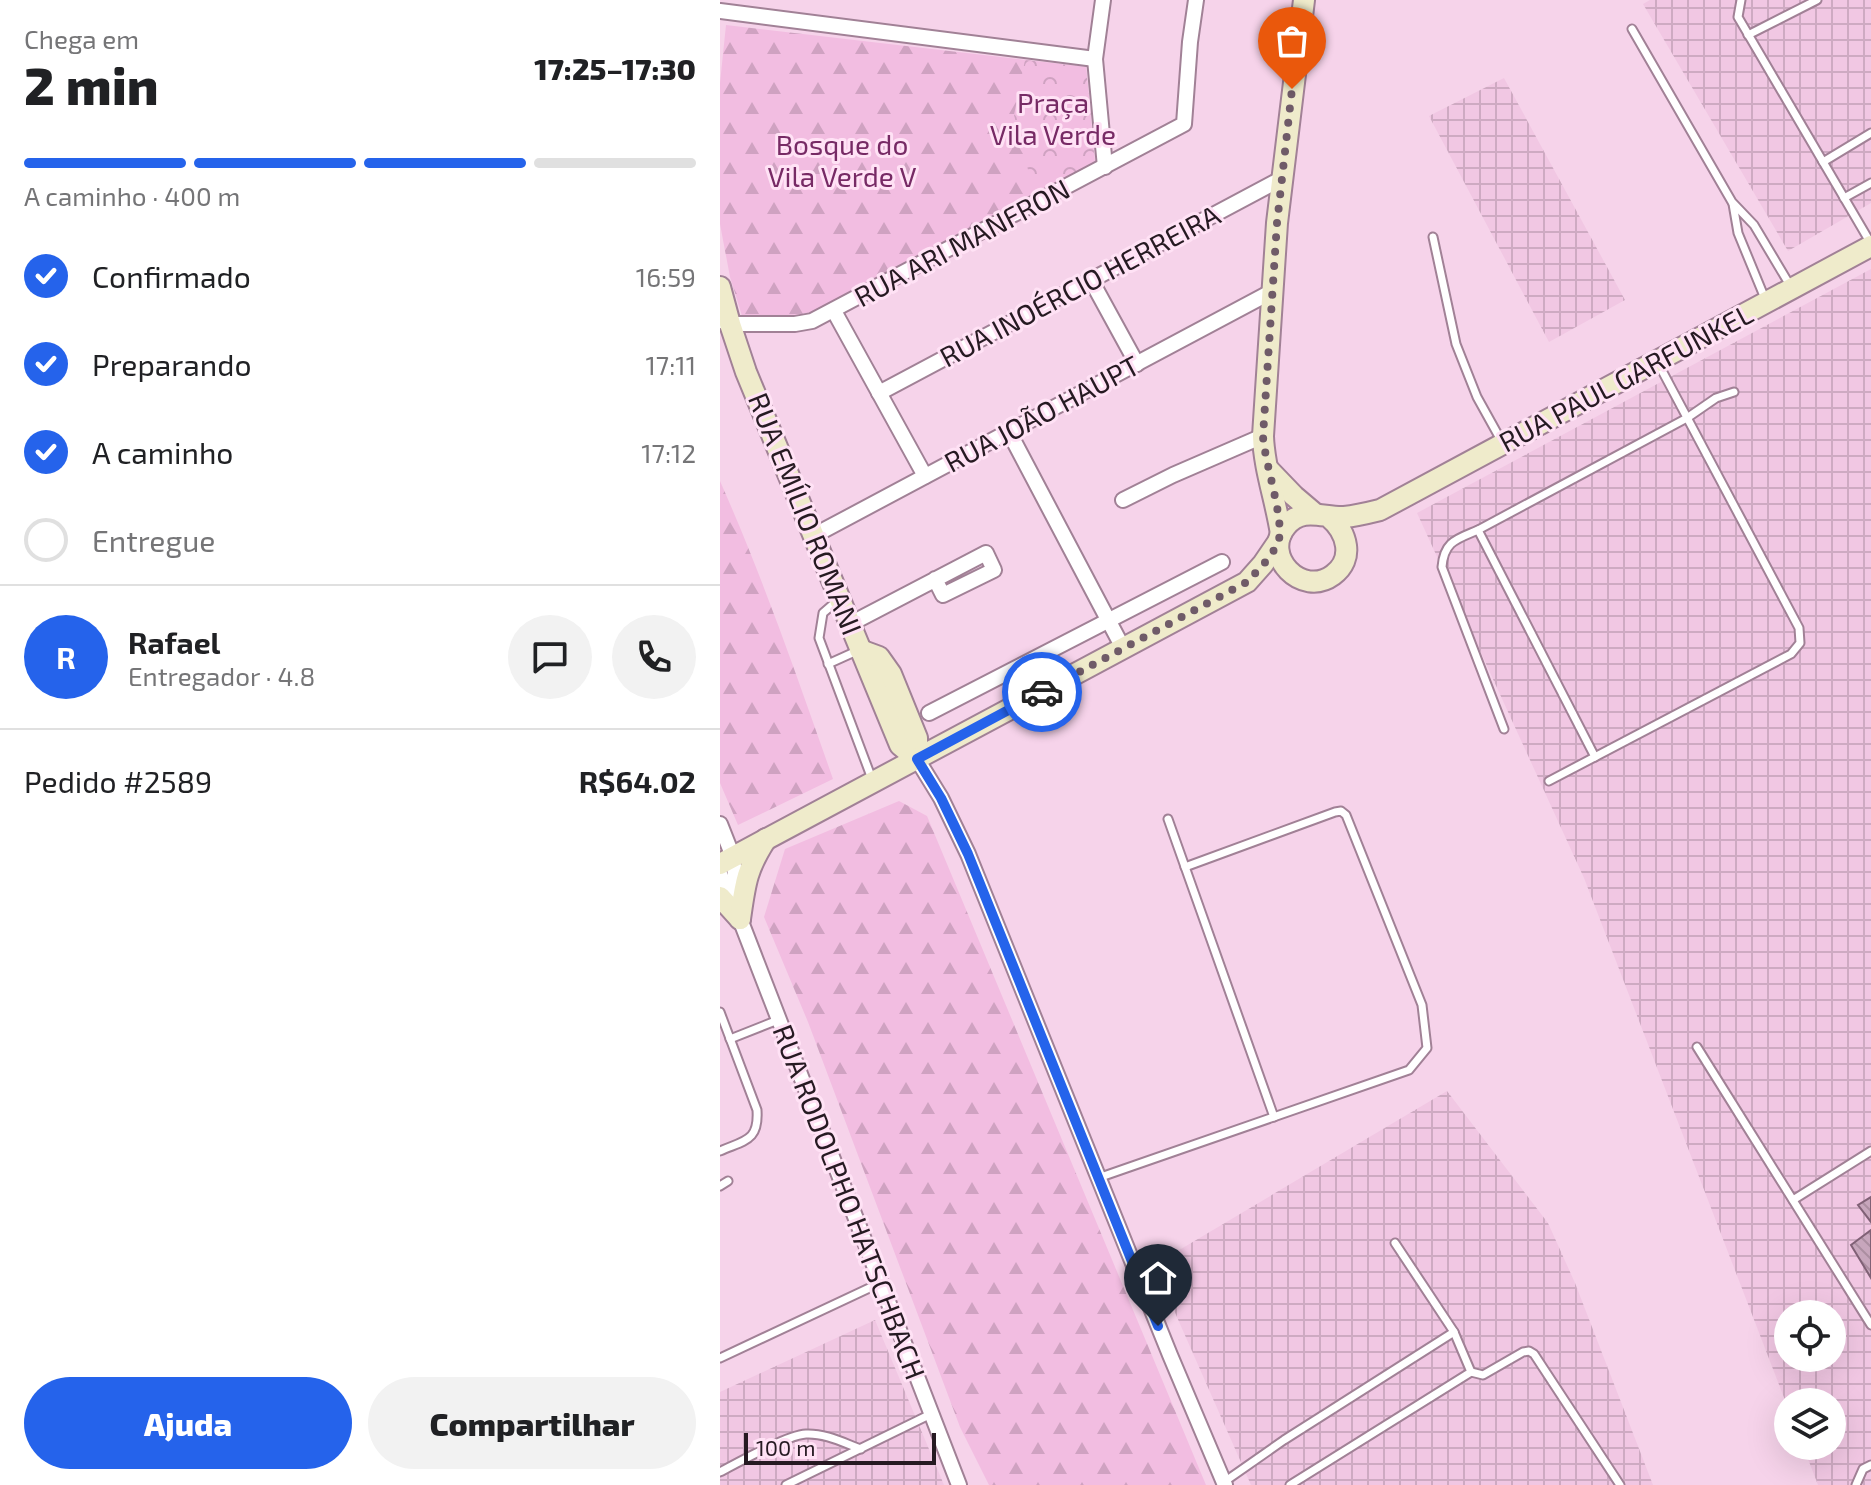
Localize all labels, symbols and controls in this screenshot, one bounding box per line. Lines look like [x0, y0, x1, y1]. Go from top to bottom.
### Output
pin [1258, 7, 1326, 89]
icon: bag [1270, 19, 1314, 63]
text: Chega em [24, 23, 139, 54]
text: 17:25–17:30 [534, 50, 696, 86]
text: 2 min [24, 53, 159, 115]
park label: Praça Vila Verde [990, 85, 1116, 151]
park label: Bosque do Vila Verde V [768, 127, 916, 193]
street label: RUA ARI MANFRON [848, 171, 1075, 313]
text: A caminho · 400 m [24, 180, 240, 211]
street label: RUA INOÉRCIO HERREIRA [934, 196, 1226, 374]
icon: check [24, 254, 68, 298]
text: Confirmado [92, 258, 251, 294]
text: 16:59 [636, 261, 696, 292]
street label: RUA PAUL GARFUNKEL [1493, 296, 1758, 458]
icon: check [24, 342, 68, 386]
text: Preparando [92, 346, 251, 382]
street label: RUA JOÃO HAUPT [938, 347, 1145, 479]
text: 17:11 [646, 349, 696, 380]
street label: RUA EMÍLIO ROMANI [742, 388, 870, 640]
icon: check [24, 430, 68, 474]
text: A caminho [92, 434, 233, 470]
text: 17:12 [641, 437, 696, 468]
text: Entregue [92, 522, 215, 558]
button: chat [508, 615, 592, 699]
button: phone [612, 615, 696, 699]
text: Rafael [128, 624, 220, 660]
text: R [56, 639, 76, 675]
courier [1002, 652, 1082, 732]
text: Entregador · 4.8 [128, 660, 315, 691]
icon: car [1020, 670, 1064, 714]
text: Pedido #2589 [24, 763, 212, 799]
text: R$64.02 [579, 763, 696, 799]
street label: RUA RODOLPHO HATSCHBACH [766, 1020, 933, 1384]
pin [1124, 1244, 1192, 1326]
icon: home [1136, 1256, 1180, 1300]
map controls [1774, 1300, 1846, 1460]
button: locate [1774, 1300, 1846, 1372]
button: Ajuda [24, 1377, 352, 1469]
button: Compartilhar [368, 1377, 696, 1469]
button: layers [1774, 1388, 1846, 1460]
scale bar [744, 1429, 936, 1465]
text: 100 m [756, 1434, 815, 1460]

